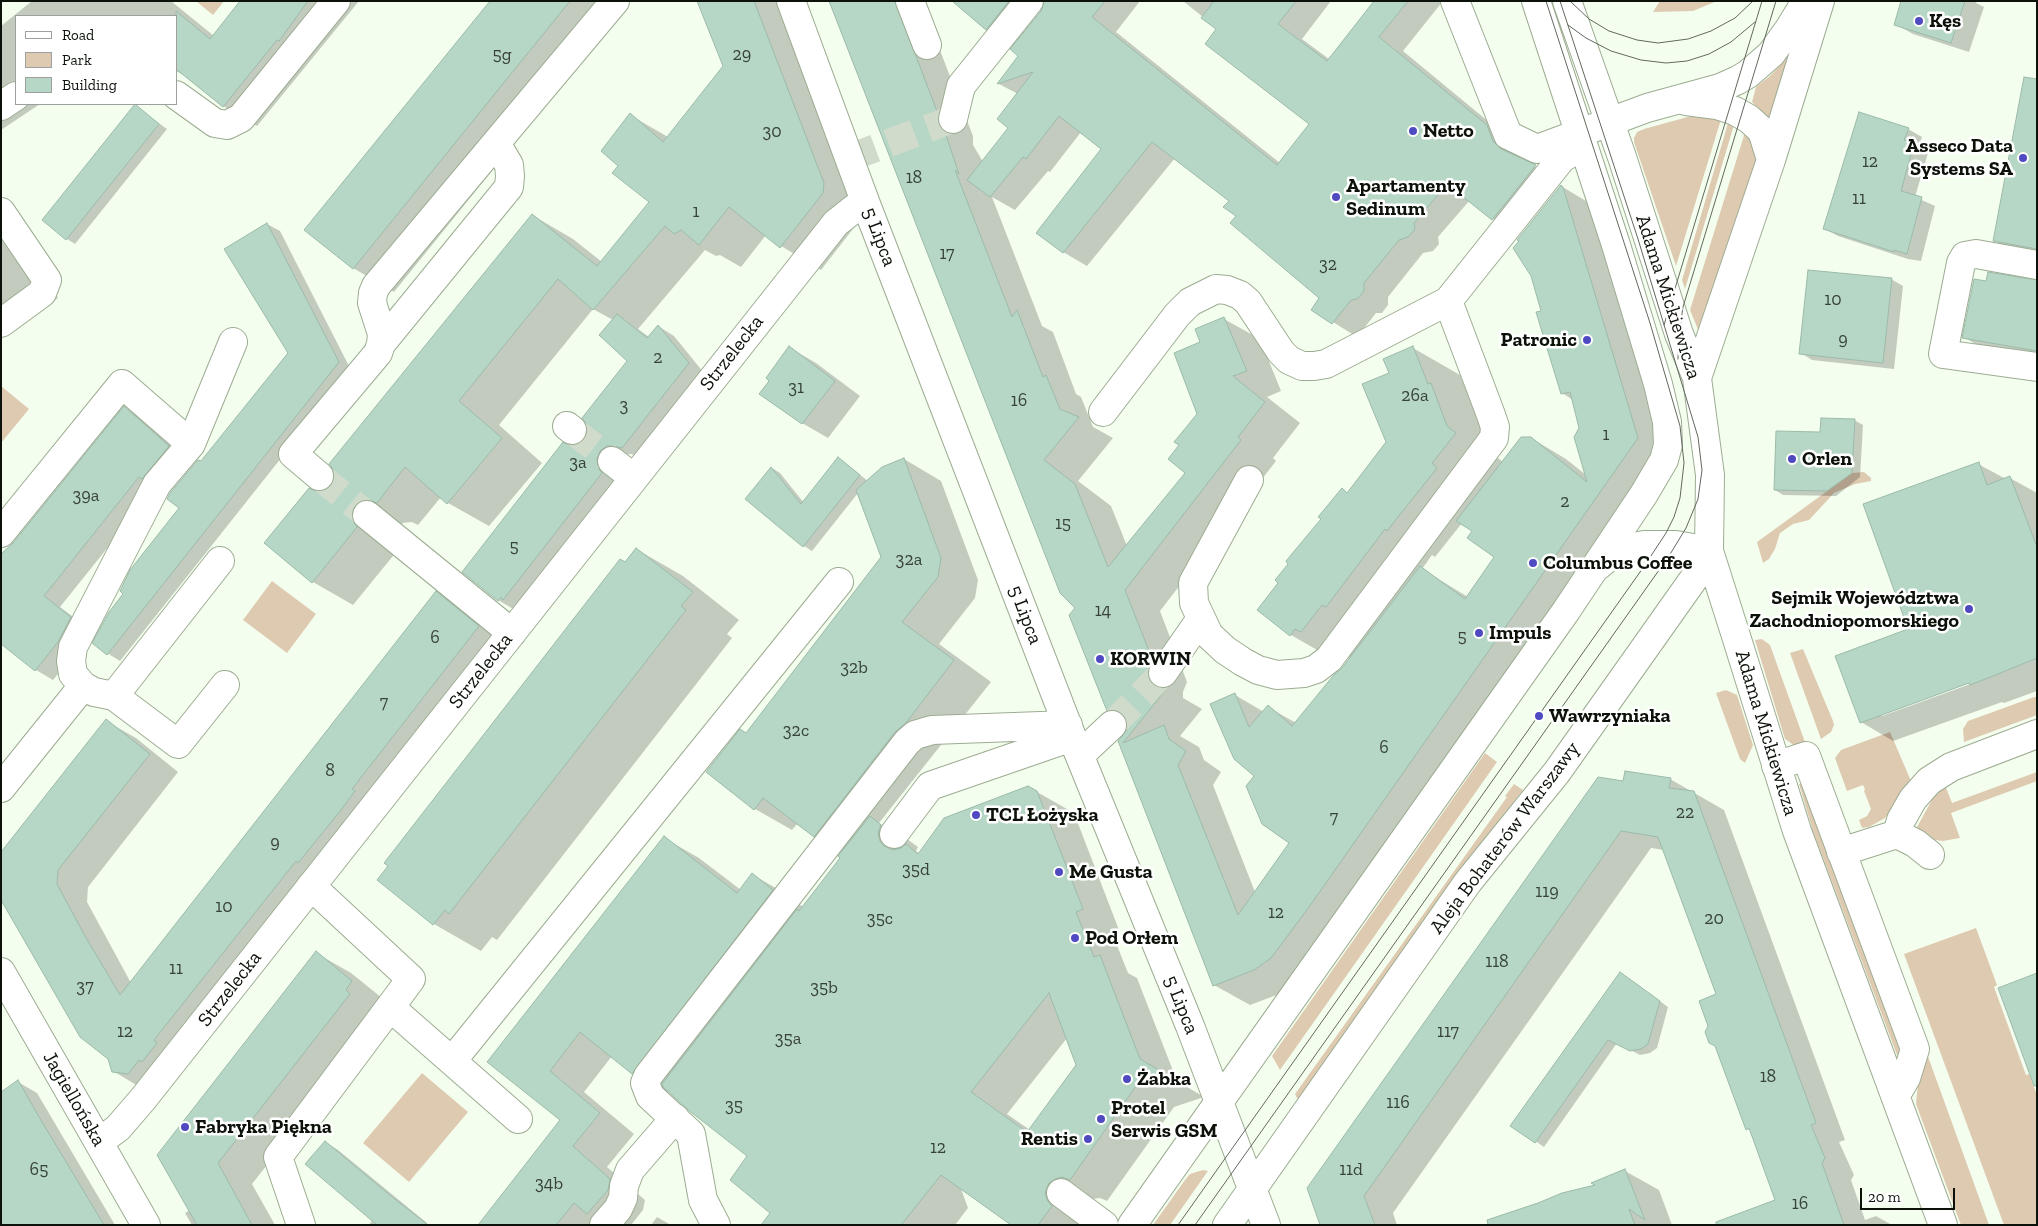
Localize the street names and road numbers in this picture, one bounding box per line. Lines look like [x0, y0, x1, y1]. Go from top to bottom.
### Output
street label: 5 Lipca [857, 204, 901, 270]
street label: Adama Mickiewicza [1630, 212, 1706, 382]
street label: Strzelecka [695, 310, 769, 396]
street label: 5 Lipca [1003, 582, 1047, 648]
street label: Strzelecka [444, 628, 518, 714]
street label: Adama Mickiewicza [1729, 647, 1803, 819]
street label: Aleja Bohaterów Warszawy [1425, 737, 1585, 939]
street label: Strzelecka [193, 946, 267, 1032]
street label: 5 Lipca [1158, 972, 1204, 1038]
street label: Jagiellońska [37, 1047, 111, 1151]

